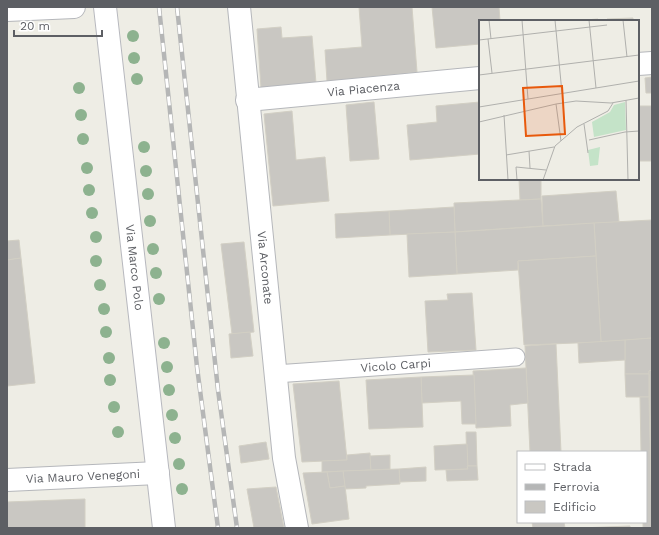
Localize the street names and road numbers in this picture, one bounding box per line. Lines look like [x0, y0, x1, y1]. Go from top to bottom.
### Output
street label: Via Piacenza [326, 79, 401, 99]
street label: Via Marco Polo [123, 223, 146, 311]
street label: Via Arconate [254, 230, 276, 305]
street label: Vicolo Carpi [360, 356, 431, 375]
street label: Via Mauro Venegoni [25, 467, 140, 486]

